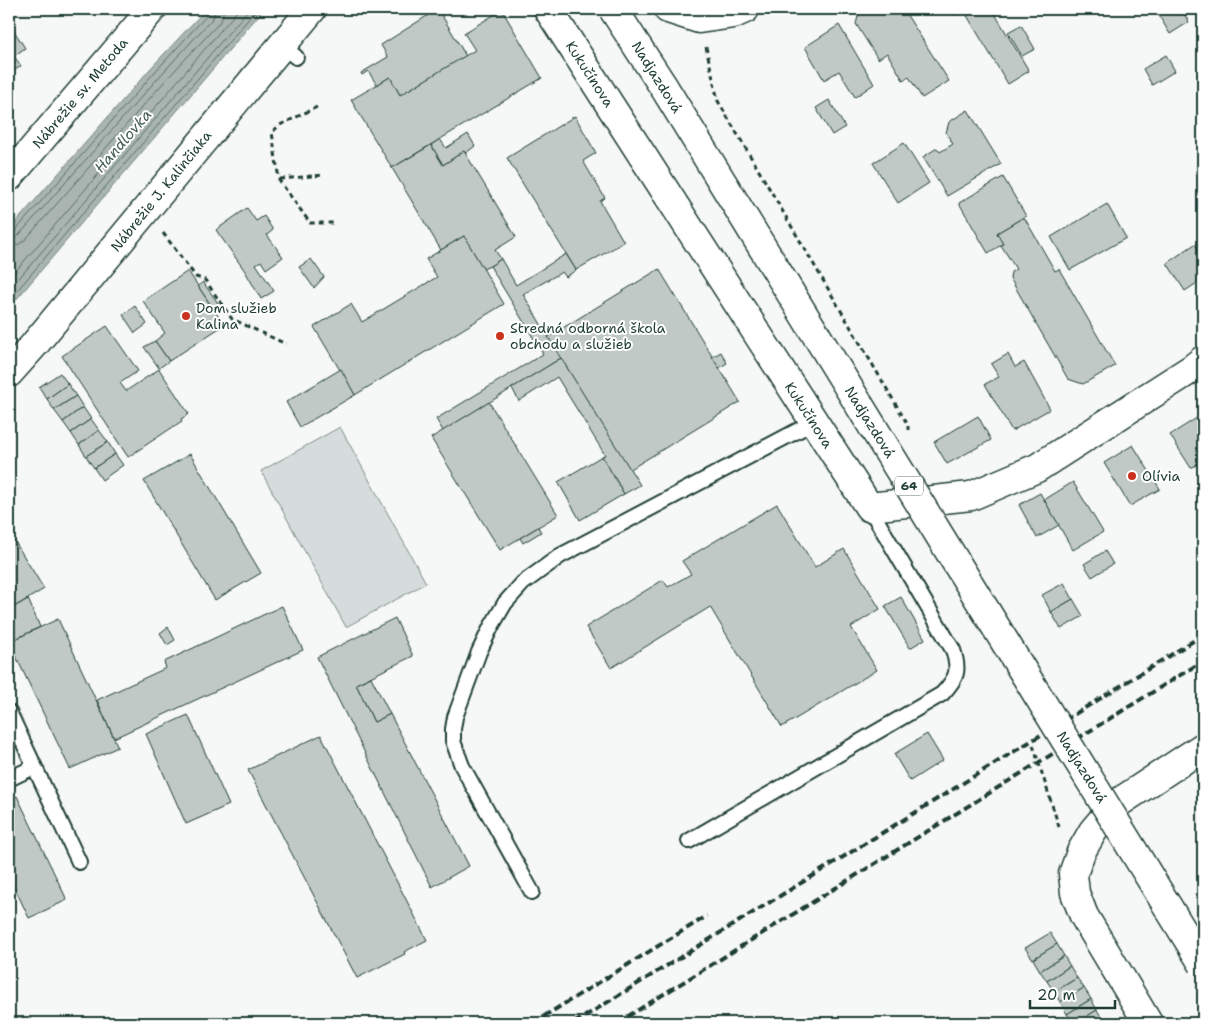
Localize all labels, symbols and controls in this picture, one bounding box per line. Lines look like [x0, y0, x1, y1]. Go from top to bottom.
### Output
street label: Nábrežie sv. Metoda [28, 34, 132, 152]
street label: Kukučínova [562, 38, 618, 111]
street label: Nadjazdová [628, 38, 686, 116]
water label: Handlovka [90, 105, 156, 177]
street label: Nábrežie J. Kalinčiaka [107, 127, 216, 255]
place label: Dom služieb Kalina [196, 299, 277, 333]
marker: Dom služieb Kalina [180, 310, 192, 322]
place label: Stredná odborná škola obchodu a služieb [510, 319, 666, 353]
marker: Stredná odborná škola obchodu a služieb [494, 330, 506, 342]
street label: Kukučínova [781, 379, 837, 452]
street label: Nadjazdová [841, 383, 899, 461]
place label: Olívia [1142, 467, 1180, 485]
marker: Olívia [1126, 470, 1138, 482]
road number: 64 [895, 476, 923, 496]
street label: Nadjazdová [1053, 728, 1111, 806]
scale bar [1030, 977, 1114, 1009]
text: 20 m [1037, 985, 1076, 1005]

